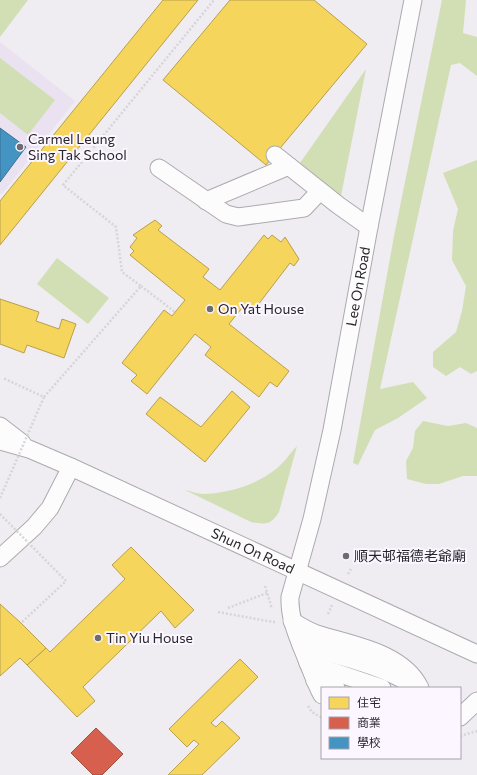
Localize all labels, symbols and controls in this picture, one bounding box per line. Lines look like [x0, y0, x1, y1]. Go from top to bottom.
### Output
place label: Carmel Leung Sing Tak School [28, 130, 127, 163]
marker: Carmel Leung Sing Tak School [15, 142, 25, 152]
street label: Lee On Road [342, 245, 373, 327]
place label: On Yat House [218, 300, 304, 317]
marker: On Yat House [205, 304, 215, 314]
street label: Shun On Road [209, 524, 297, 577]
place label: 順天邨福德老爺廟 [354, 547, 466, 564]
marker: 順天邨福德老爺廟 [341, 551, 351, 561]
place label: Tin Yiu House [106, 629, 193, 646]
marker: Tin Yiu House [93, 633, 103, 643]
legend [321, 687, 461, 759]
text: 住宅 [357, 695, 381, 709]
text: 商業 [357, 715, 381, 729]
text: 學校 [357, 735, 381, 749]

